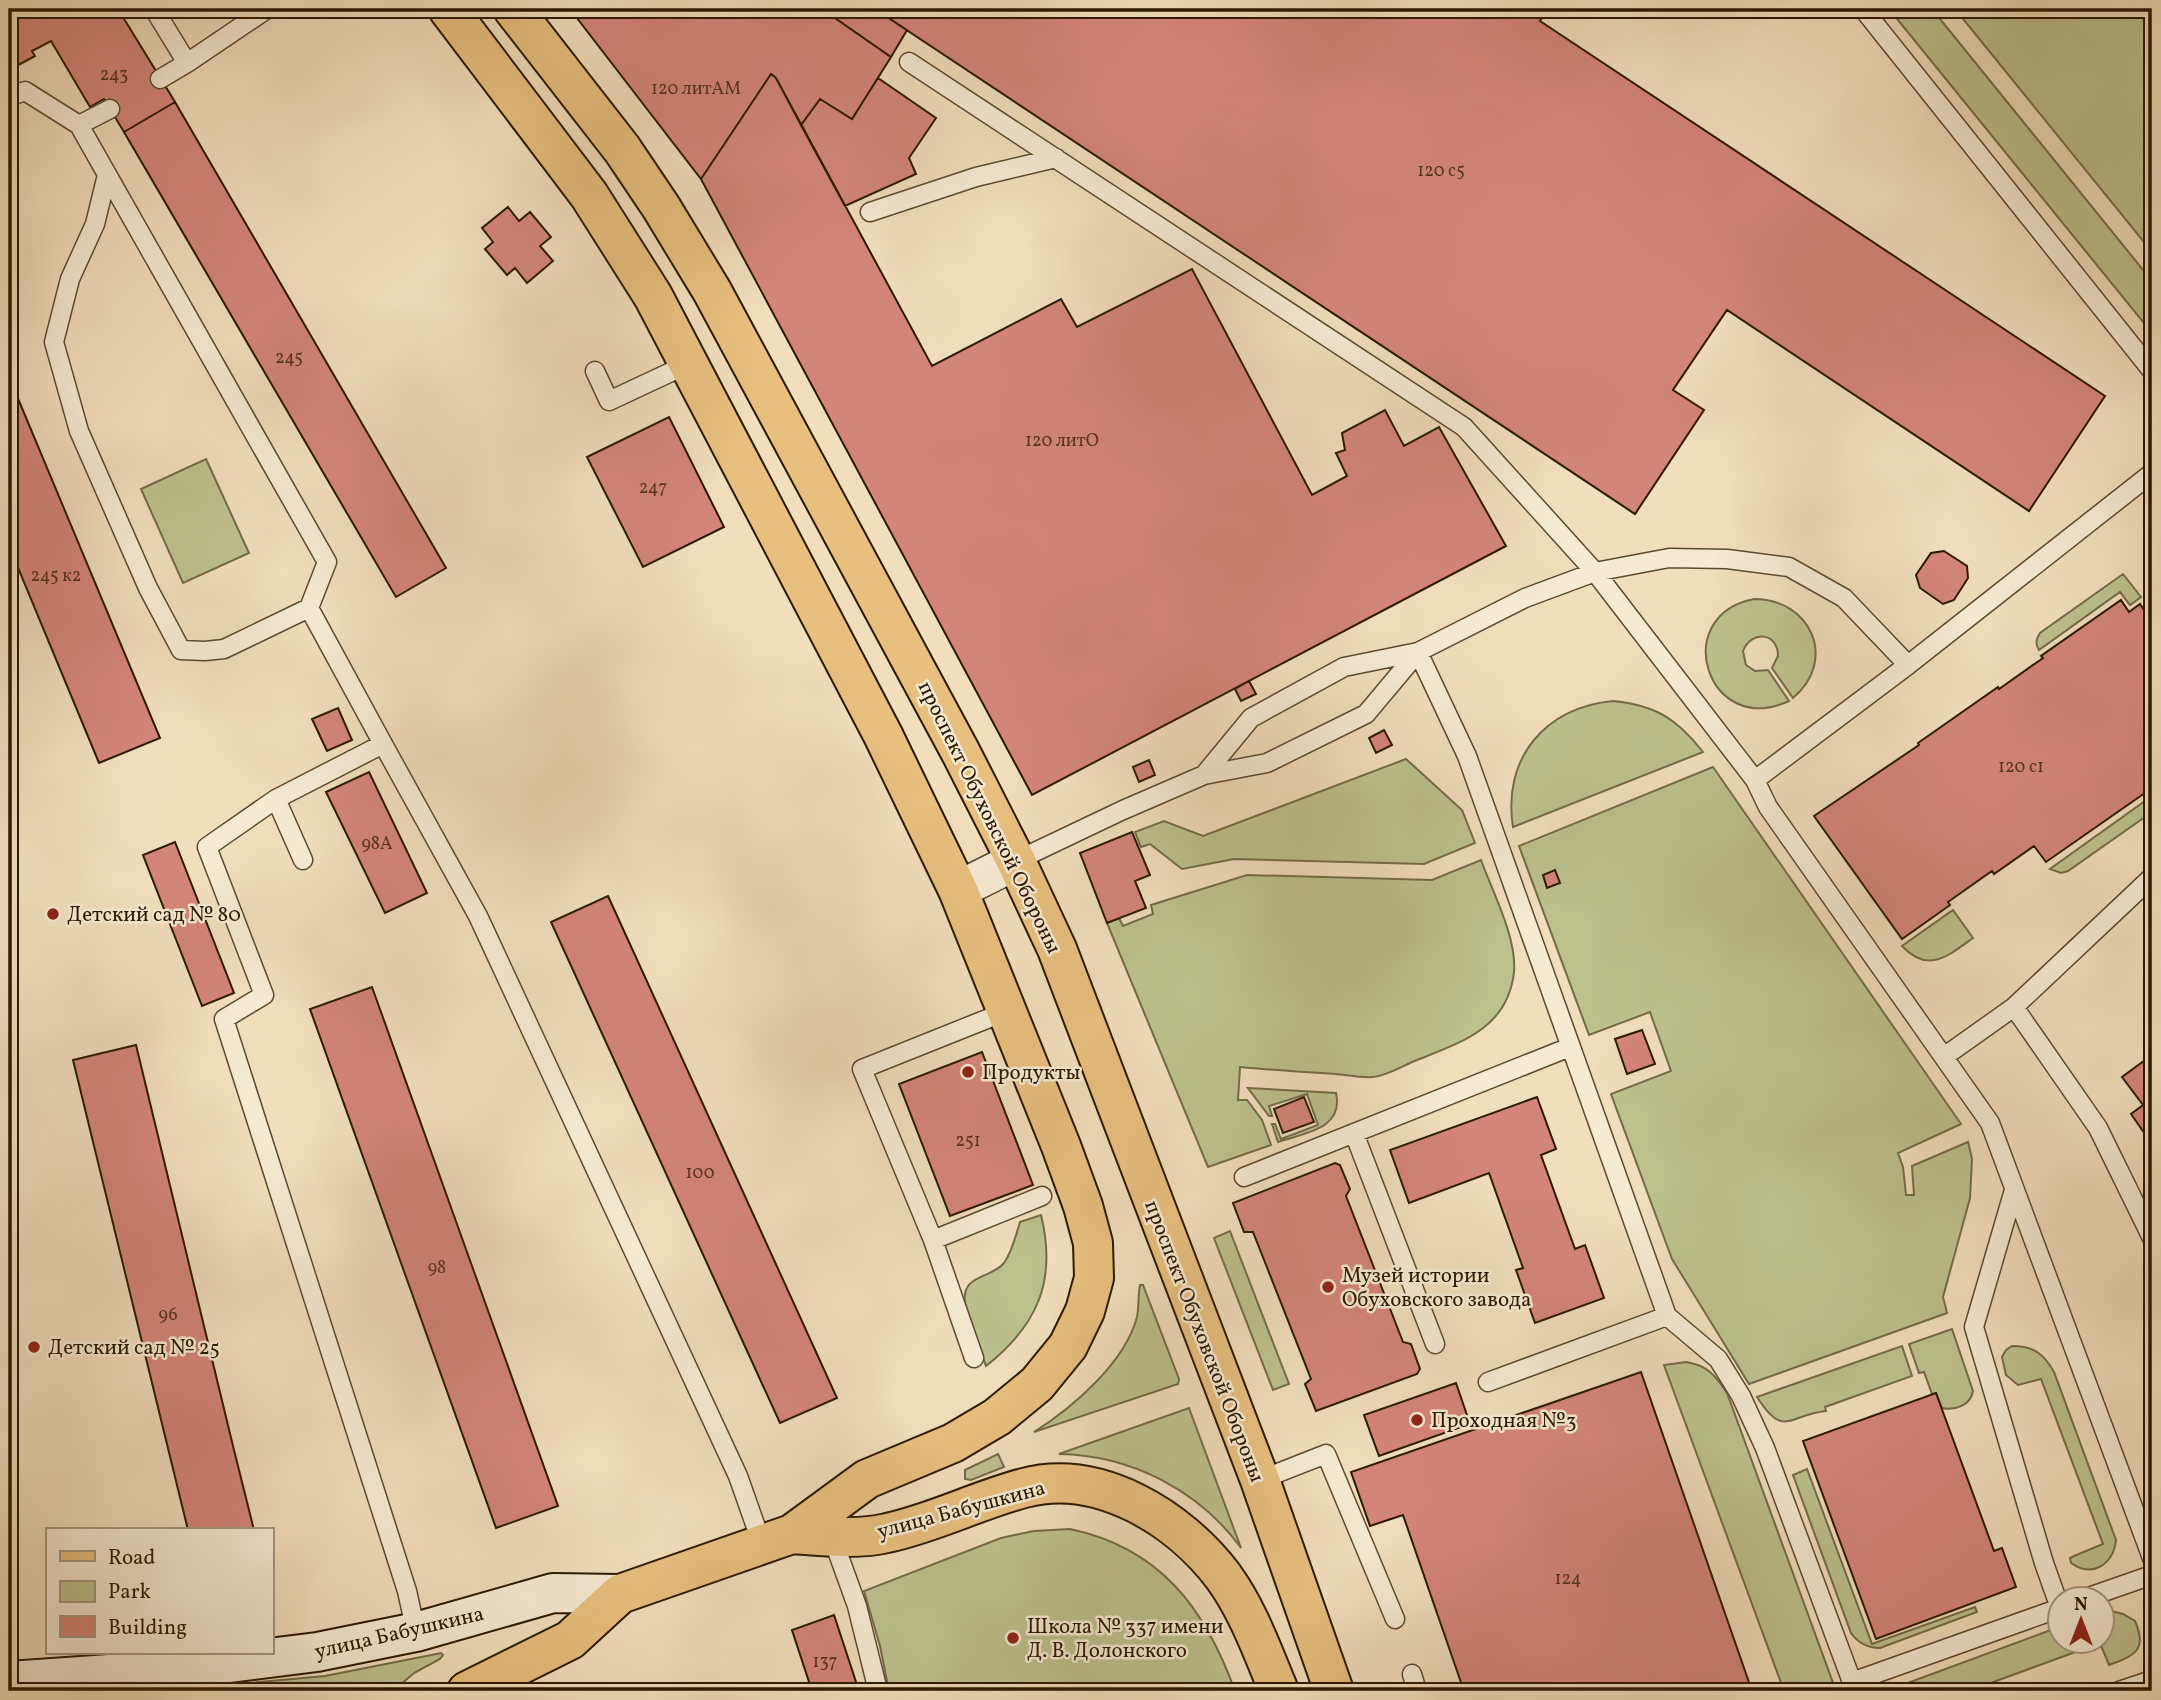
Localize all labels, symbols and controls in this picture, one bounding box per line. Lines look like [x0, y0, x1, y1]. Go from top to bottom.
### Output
house number: 243 [100, 63, 128, 88]
house number: 120 литАМ [651, 77, 741, 102]
house number: 120 с5 [1417, 159, 1465, 184]
house number: 245 [275, 346, 303, 371]
house number: 120 литО [1025, 429, 1099, 454]
house number: 247 [639, 476, 667, 501]
house number: 245 к2 [31, 564, 81, 589]
street label: проспект Обуховской Обороны [910, 677, 1067, 959]
house number: 120 с1 [1998, 755, 2044, 780]
house number: 98А [361, 832, 393, 857]
place label: Детский сад № 80 [67, 901, 241, 930]
marker: Детский сад № 80 [45, 906, 61, 922]
place label: Продукты [982, 1059, 1081, 1088]
marker: Продукты [960, 1064, 976, 1080]
house number: 251 [955, 1129, 981, 1154]
house number: 100 [686, 1161, 715, 1186]
street label: проспект Обуховской Обороны [1136, 1196, 1271, 1487]
house number: 98 [428, 1256, 446, 1281]
place label: Музей истории Обуховского завода [1342, 1262, 1531, 1315]
marker: Музей истории Обуховского завода [1320, 1279, 1336, 1295]
house number: 96 [158, 1303, 178, 1328]
place label: Детский сад № 25 [48, 1334, 220, 1363]
marker: Детский сад № 25 [26, 1339, 42, 1355]
place label: Проходная №3 [1431, 1407, 1577, 1436]
marker: Проходная №3 [1409, 1412, 1425, 1428]
street label: улица Бабушкина [874, 1474, 1049, 1547]
legend [46, 1528, 273, 1654]
text: Road [108, 1544, 155, 1573]
house number: 124 [1555, 1567, 1581, 1592]
text: Park [108, 1578, 151, 1607]
north arrow [2046, 1584, 2116, 1654]
text: N [2074, 1592, 2088, 1618]
street label: улица Бабушкина [312, 1600, 487, 1667]
place label: Школа № 337 имени Д. В. Долонского [1027, 1613, 1224, 1666]
text: Building [108, 1614, 187, 1643]
marker: Школа № 337 имени Д. В. Долонского [1005, 1630, 1021, 1646]
house number: 137 [813, 1650, 837, 1675]

